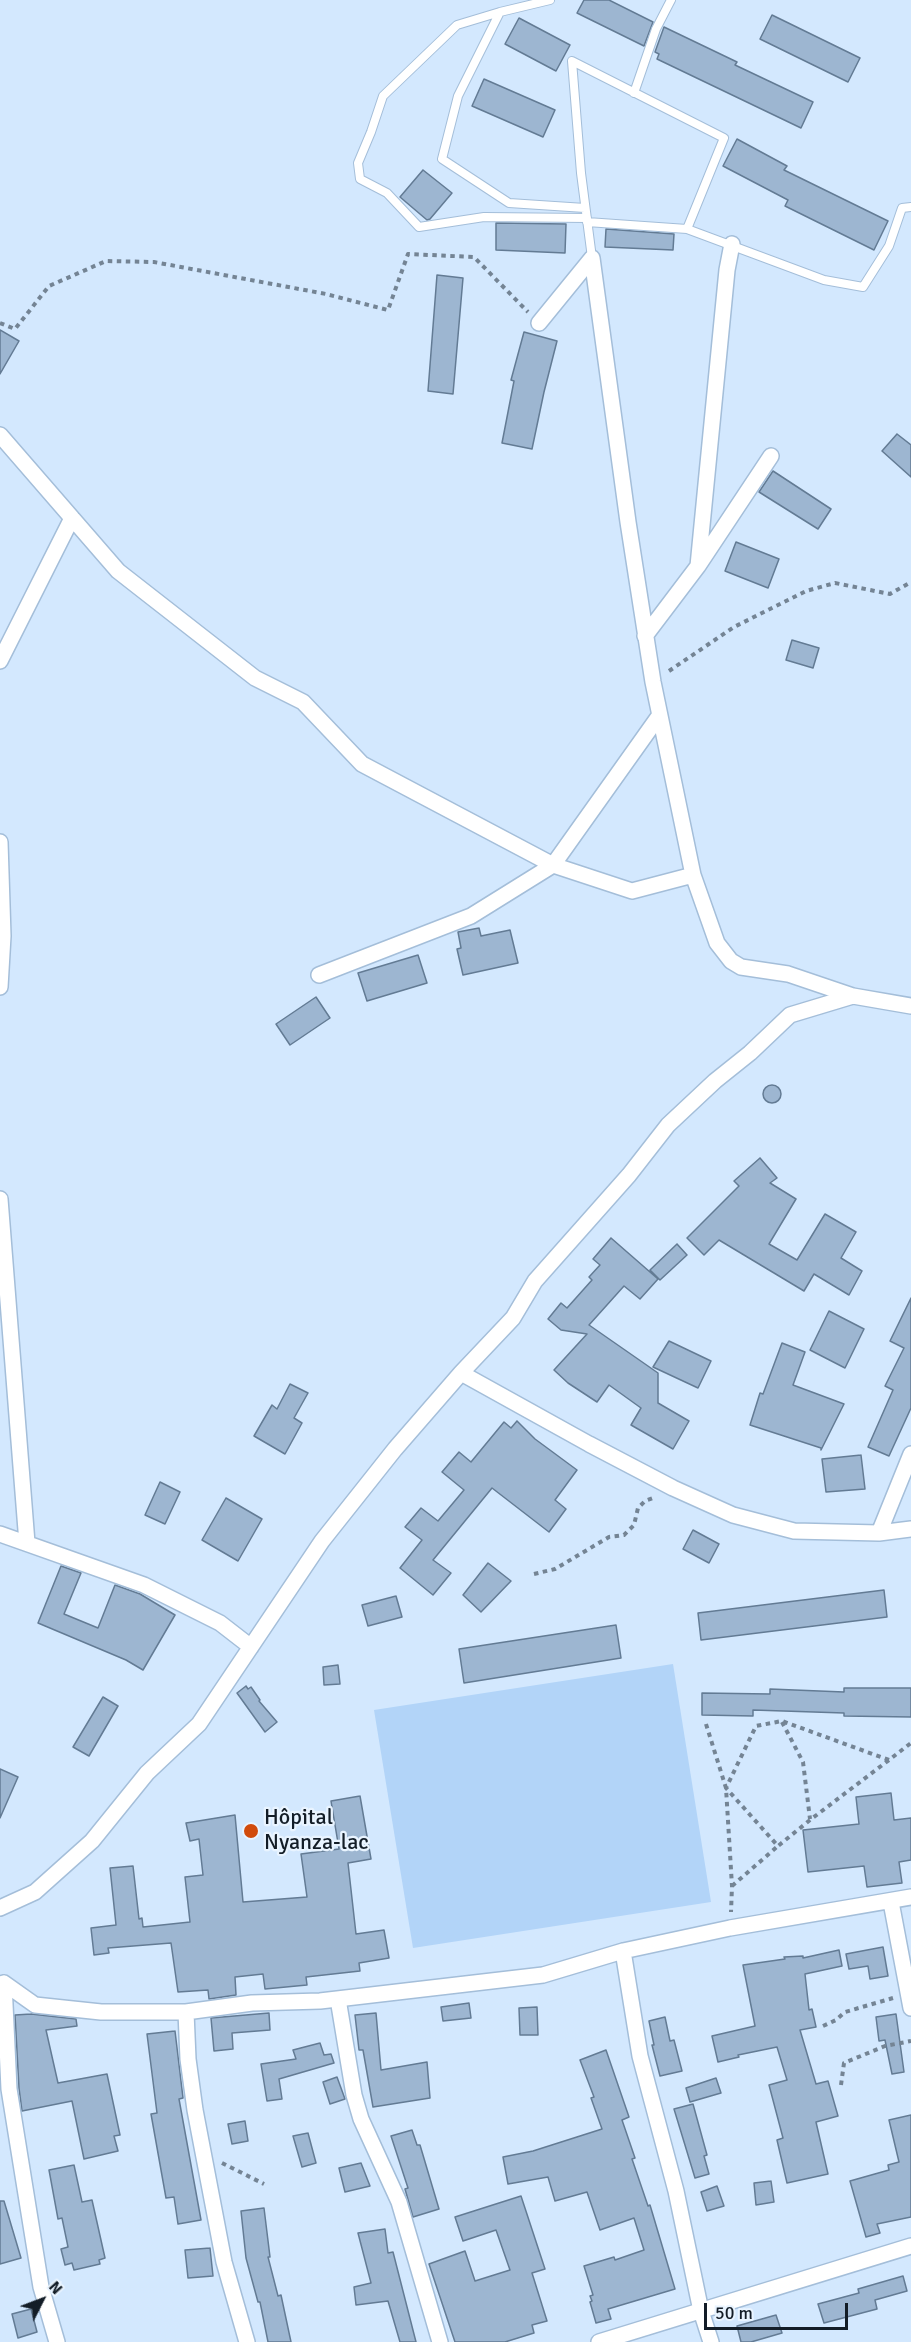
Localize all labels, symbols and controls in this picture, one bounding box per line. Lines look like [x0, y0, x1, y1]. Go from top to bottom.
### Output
place label: Hôpital Nyanza-lac [264, 1805, 369, 1856]
marker: Hôpital Nyanza-lac [242, 1822, 260, 1840]
north arrow [12, 2270, 72, 2330]
text: N [44, 2277, 67, 2299]
scale bar [707, 2291, 851, 2329]
text: 50 m [715, 2302, 753, 2324]

